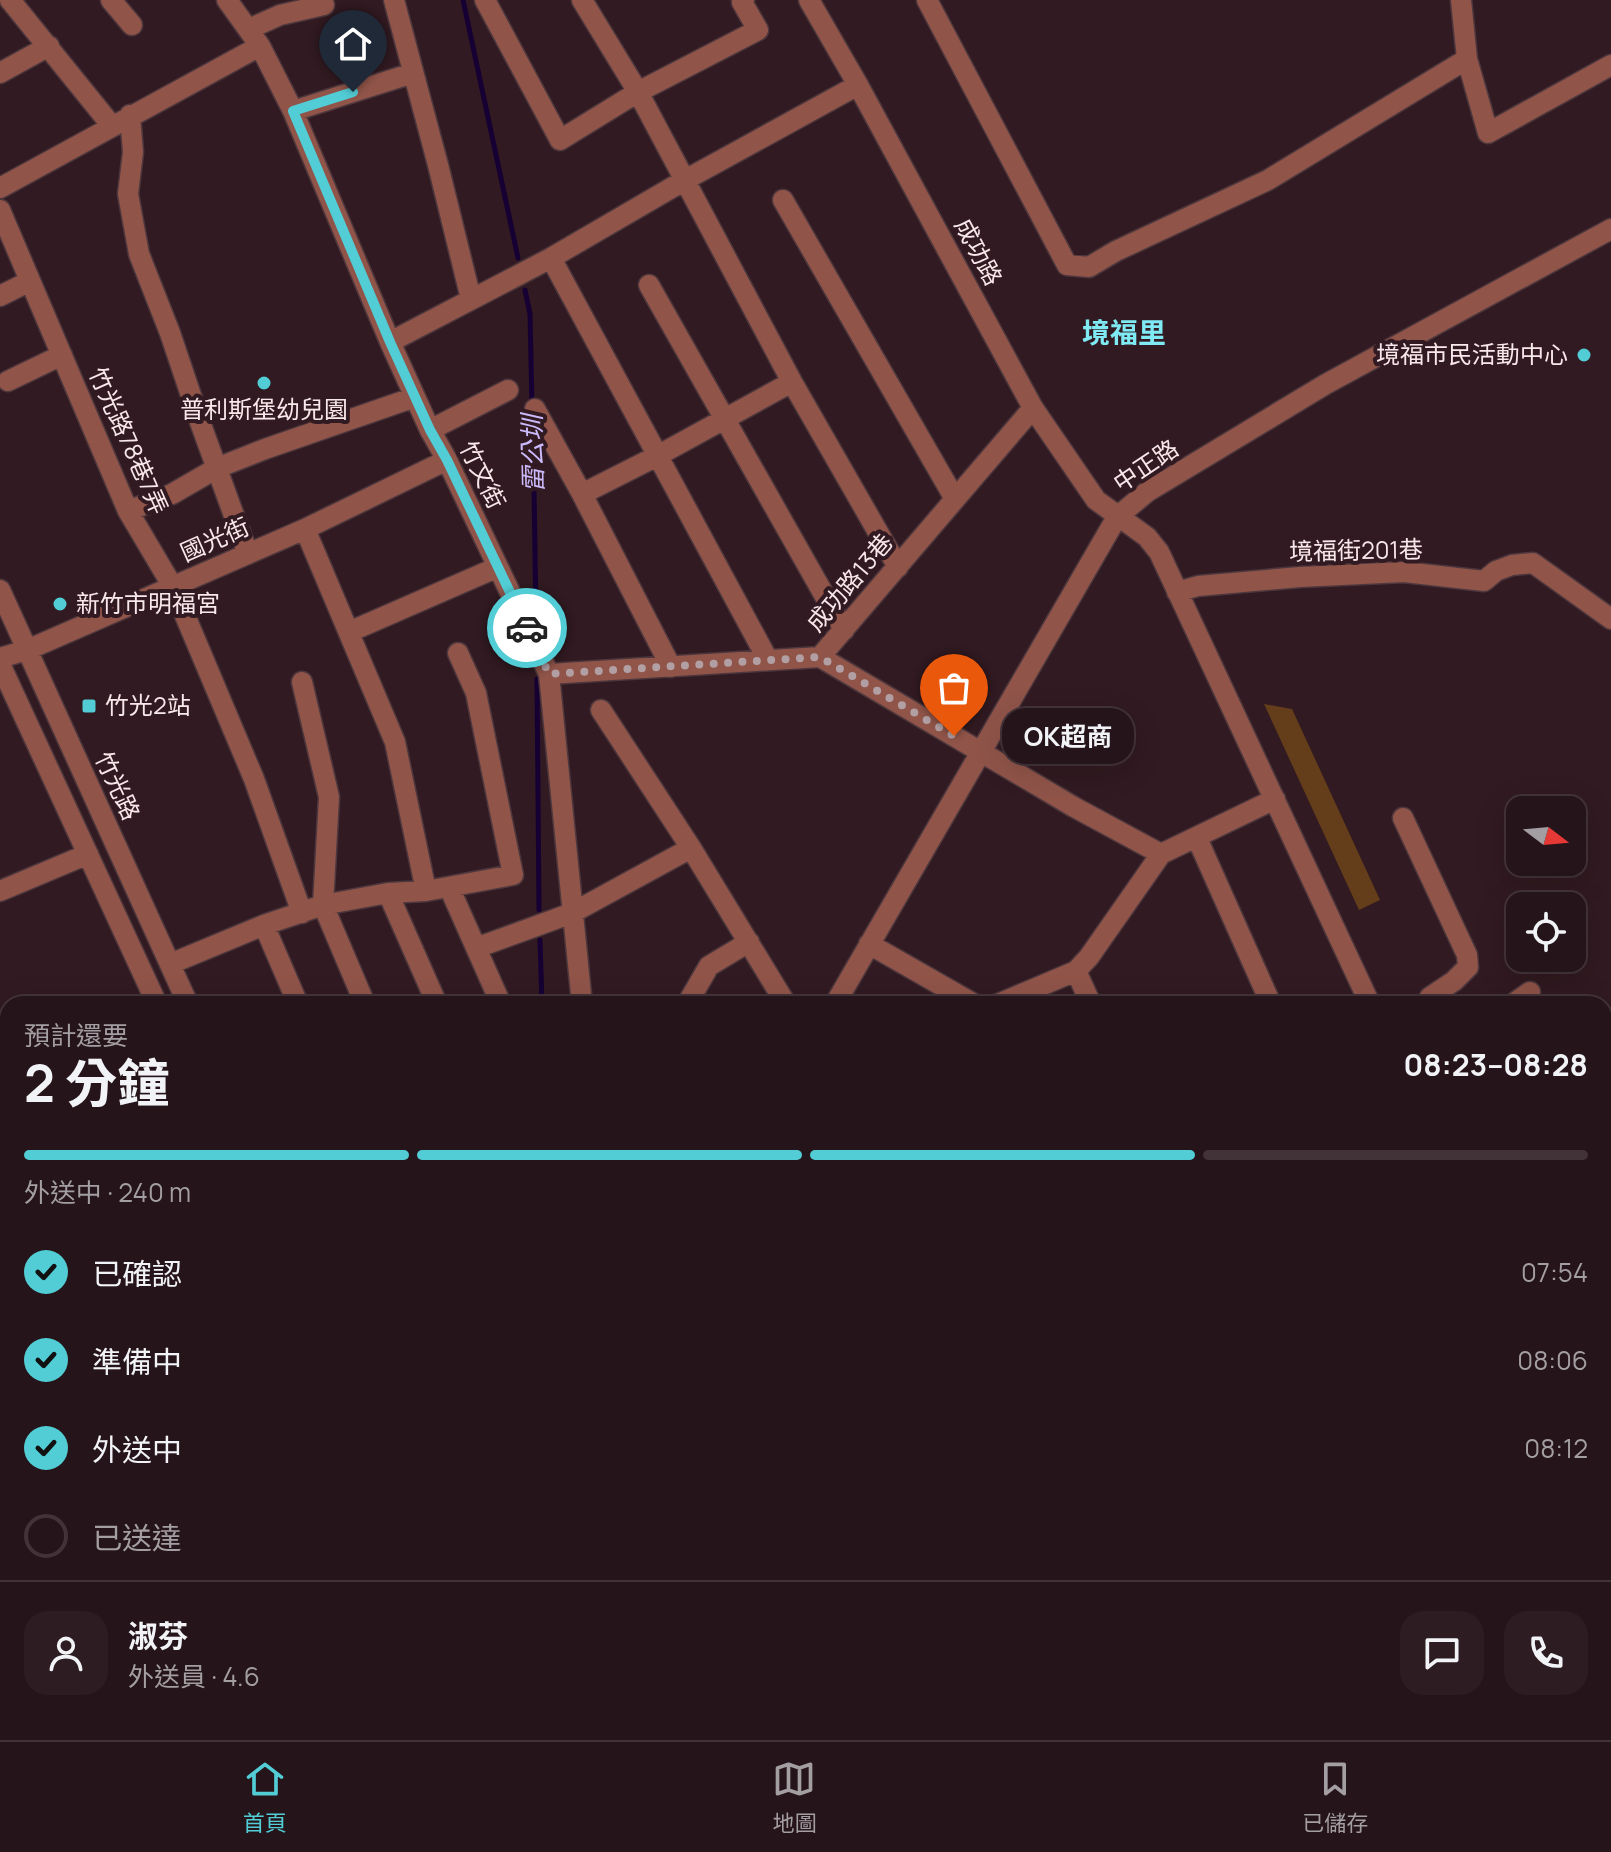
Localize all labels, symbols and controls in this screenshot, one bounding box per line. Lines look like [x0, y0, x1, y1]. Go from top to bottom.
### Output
pin [319, 10, 387, 92]
icon: home [331, 22, 375, 66]
street label: 成功路 [948, 212, 1011, 291]
district label: 境福里 [1082, 313, 1166, 351]
place label: 境福市民活動中心 [1376, 337, 1568, 370]
marker: 境福市民活動中心 [1575, 346, 1593, 364]
street label: 竹光路78巷7弄 [82, 361, 177, 519]
marker: 普利斯堡幼兒園 [255, 374, 273, 392]
place label: 普利斯堡幼兒園 [180, 392, 348, 425]
water label: 雷公圳 [513, 411, 551, 493]
street label: 中正路 [1106, 431, 1184, 499]
street label: 竹文街 [453, 435, 514, 514]
street label: 國光街 [175, 509, 254, 568]
street label: 成功路13巷 [798, 526, 900, 638]
street label: 境福街201巷 [1289, 532, 1423, 567]
place label: 新竹市明福宮 [76, 586, 220, 619]
courier [487, 588, 567, 668]
marker: 新竹市明福宮 [51, 595, 69, 613]
icon: car [505, 606, 549, 650]
pin [920, 654, 988, 736]
icon: bag [932, 666, 976, 710]
place label: 竹光2站 [105, 688, 191, 721]
marker: 竹光2站 [80, 697, 98, 715]
callout: OK超商 [1002, 708, 1134, 764]
text: OK超商 [1024, 718, 1112, 754]
street label: 竹光路 [88, 746, 149, 825]
north arrow [1506, 796, 1586, 876]
map controls [1506, 796, 1586, 972]
button: locate [1506, 892, 1586, 972]
text: 預計還要 [24, 1017, 128, 1053]
text: 08:23–08:28 [1403, 1044, 1588, 1085]
text: 2 分鐘 [24, 1047, 169, 1118]
text: 外送中 · 240 m [24, 1174, 191, 1210]
icon: check [24, 1250, 68, 1294]
text: 已確認 [92, 1253, 182, 1294]
text: 07:54 [1521, 1254, 1588, 1290]
icon: check [24, 1338, 68, 1382]
text: 準備中 [92, 1341, 182, 1382]
text: 08:06 [1517, 1342, 1588, 1378]
icon: check [24, 1426, 68, 1470]
text: 外送中 [92, 1429, 182, 1470]
text: 08:12 [1524, 1430, 1588, 1466]
text: 已送達 [92, 1517, 182, 1558]
button: person [24, 1611, 108, 1695]
button: chat [1400, 1611, 1484, 1695]
button: phone [1504, 1611, 1588, 1695]
text: 淑芬 [128, 1615, 188, 1656]
text: 外送員 · 4.6 [128, 1658, 260, 1694]
tab: 首頁 [243, 1757, 287, 1838]
tab: 地圖 [772, 1757, 816, 1838]
tab: 已儲存 [1302, 1757, 1368, 1838]

